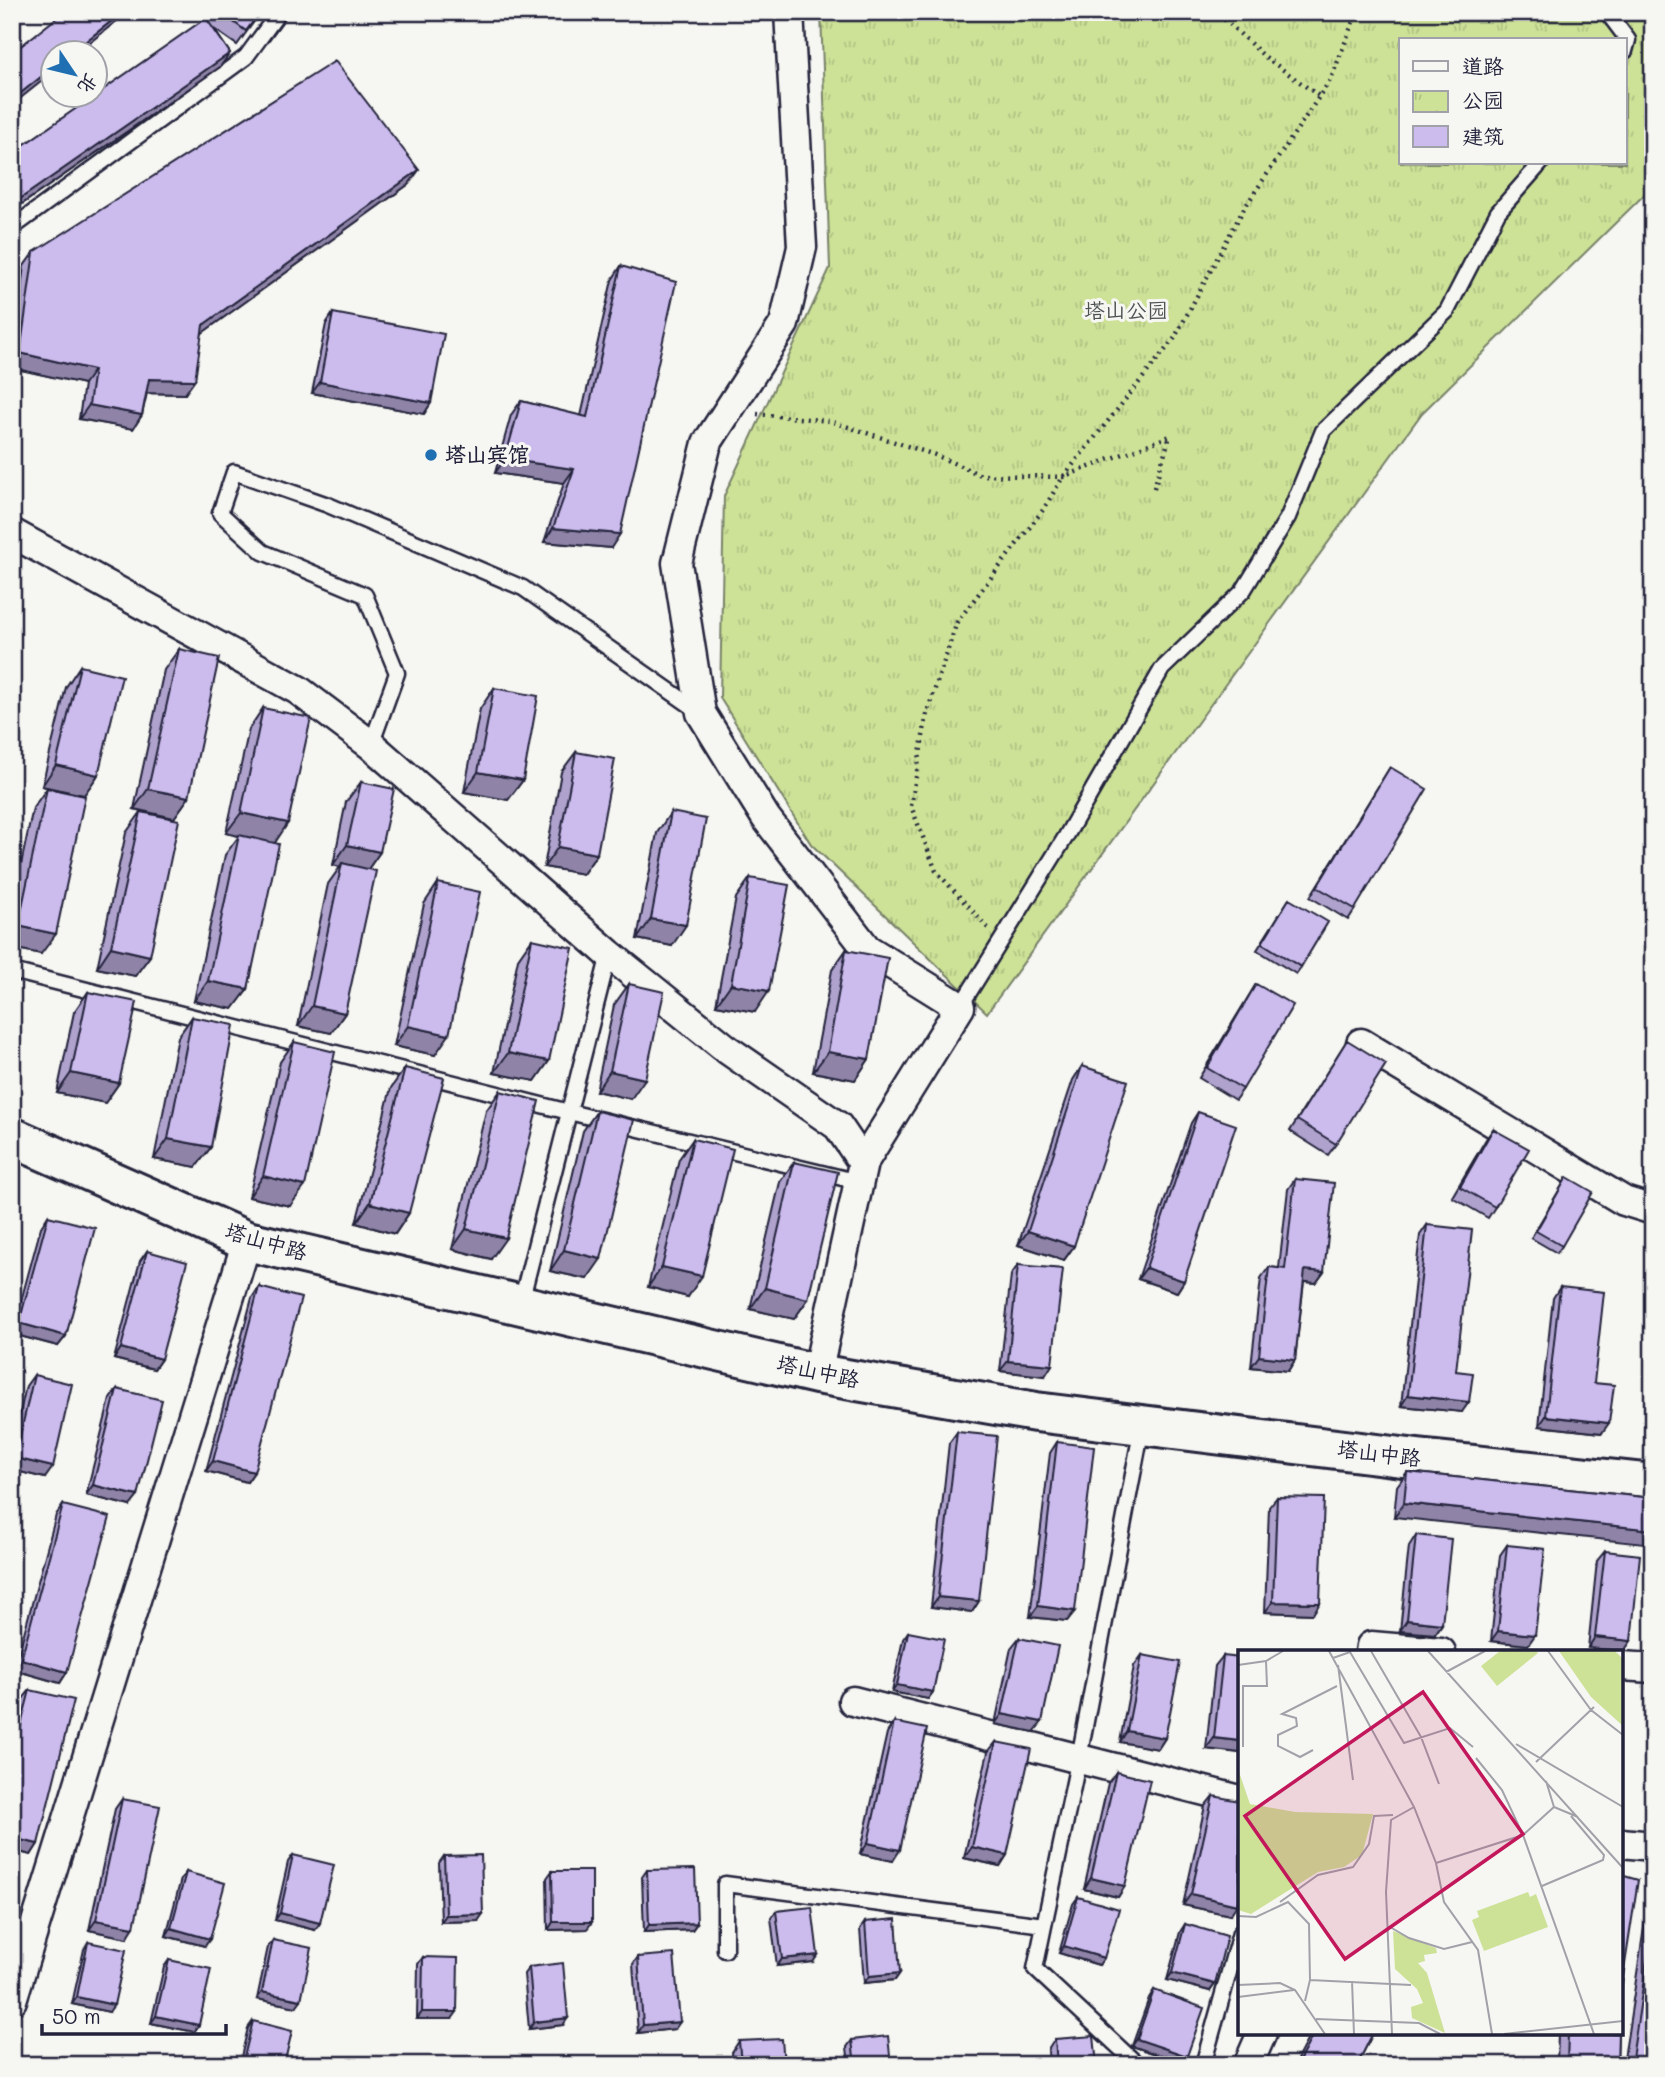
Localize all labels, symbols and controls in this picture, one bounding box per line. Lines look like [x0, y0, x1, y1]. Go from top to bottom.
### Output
north arrow [38, 38, 108, 108]
legend [1399, 38, 1626, 164]
text: 道路 [1462, 52, 1504, 79]
text: 北 [73, 69, 104, 99]
text: 公园 [1462, 86, 1504, 113]
text: 建筑 [1462, 122, 1504, 149]
park label: 塔山公园 [1084, 296, 1168, 323]
place label: 塔山宾馆 [445, 440, 529, 467]
marker: 塔山宾馆 [423, 447, 439, 463]
street label: 塔山中路 [222, 1216, 311, 1265]
street label: 塔山中路 [774, 1349, 862, 1392]
street label: 塔山中路 [1336, 1434, 1423, 1471]
inset map [1238, 1650, 1623, 2035]
scale bar [42, 1993, 226, 2037]
text: 50 m [52, 2002, 101, 2029]

